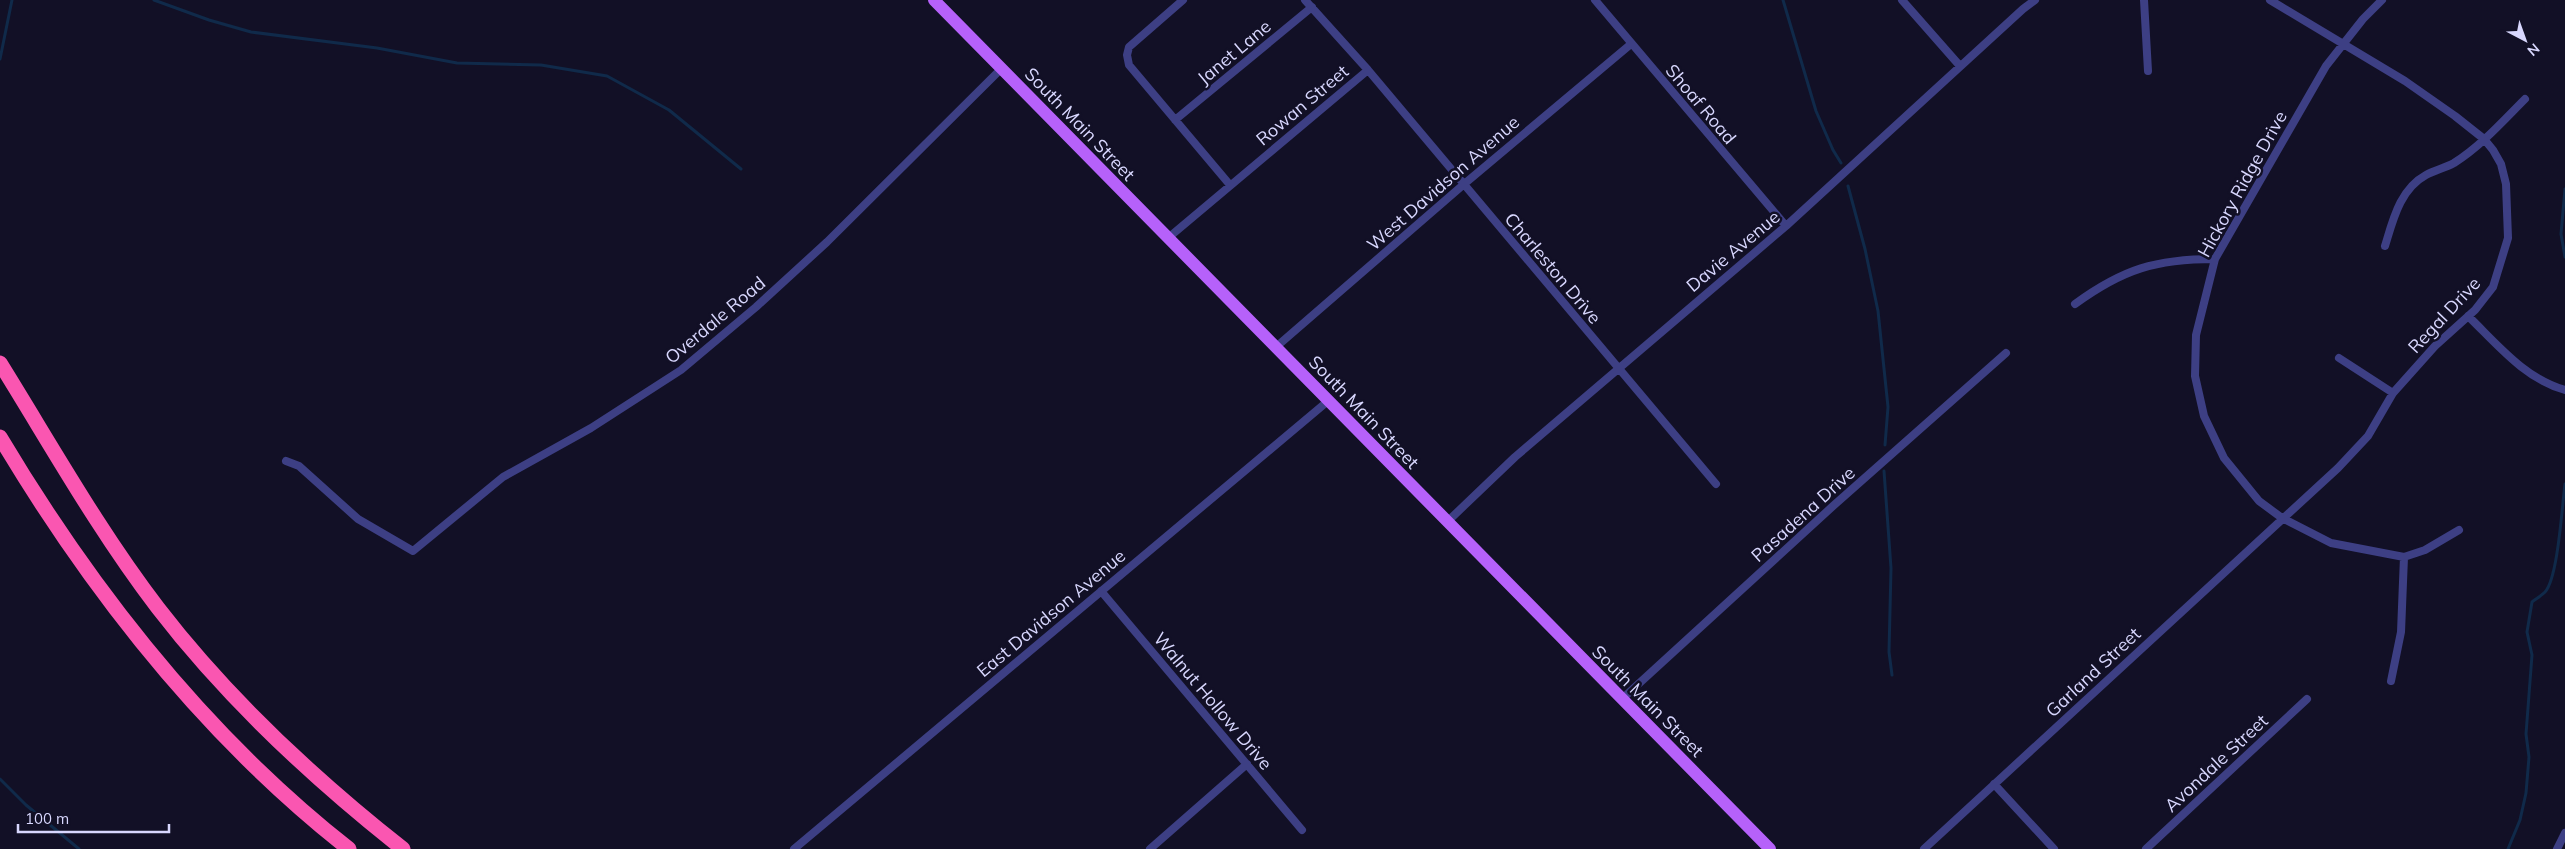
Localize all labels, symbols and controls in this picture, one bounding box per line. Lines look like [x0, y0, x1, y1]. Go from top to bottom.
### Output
street label: Janet Lane [1193, 15, 1275, 89]
north arrow [2500, 15, 2550, 65]
text: N [2524, 40, 2543, 60]
street label: Shoaf Road [1661, 59, 1741, 149]
street label: Rowan Street [1251, 60, 1353, 150]
street label: South Main Street [1020, 62, 1140, 186]
street label: Hickory Ridge Drive [2192, 107, 2292, 261]
street label: West Davidson Avenue [1362, 111, 1524, 255]
street label: Davie Avenue [1681, 205, 1785, 297]
street label: Charleston Drive [1500, 208, 1606, 328]
street label: Overdale Road [660, 271, 770, 369]
street label: Regal Drive [2403, 272, 2485, 358]
street label: South Main Street [1304, 350, 1424, 474]
street label: Pasadena Drive [1746, 461, 1860, 567]
street label: East Davidson Avenue [972, 544, 1130, 682]
street label: Garland Street [2041, 622, 2145, 722]
street label: Walnut Hollow Drive [1149, 627, 1277, 775]
street label: South Main Street [1587, 640, 1709, 762]
street label: Avondale Street [2159, 709, 2273, 817]
scale bar [18, 802, 169, 834]
text: 100 m [25, 809, 69, 828]

